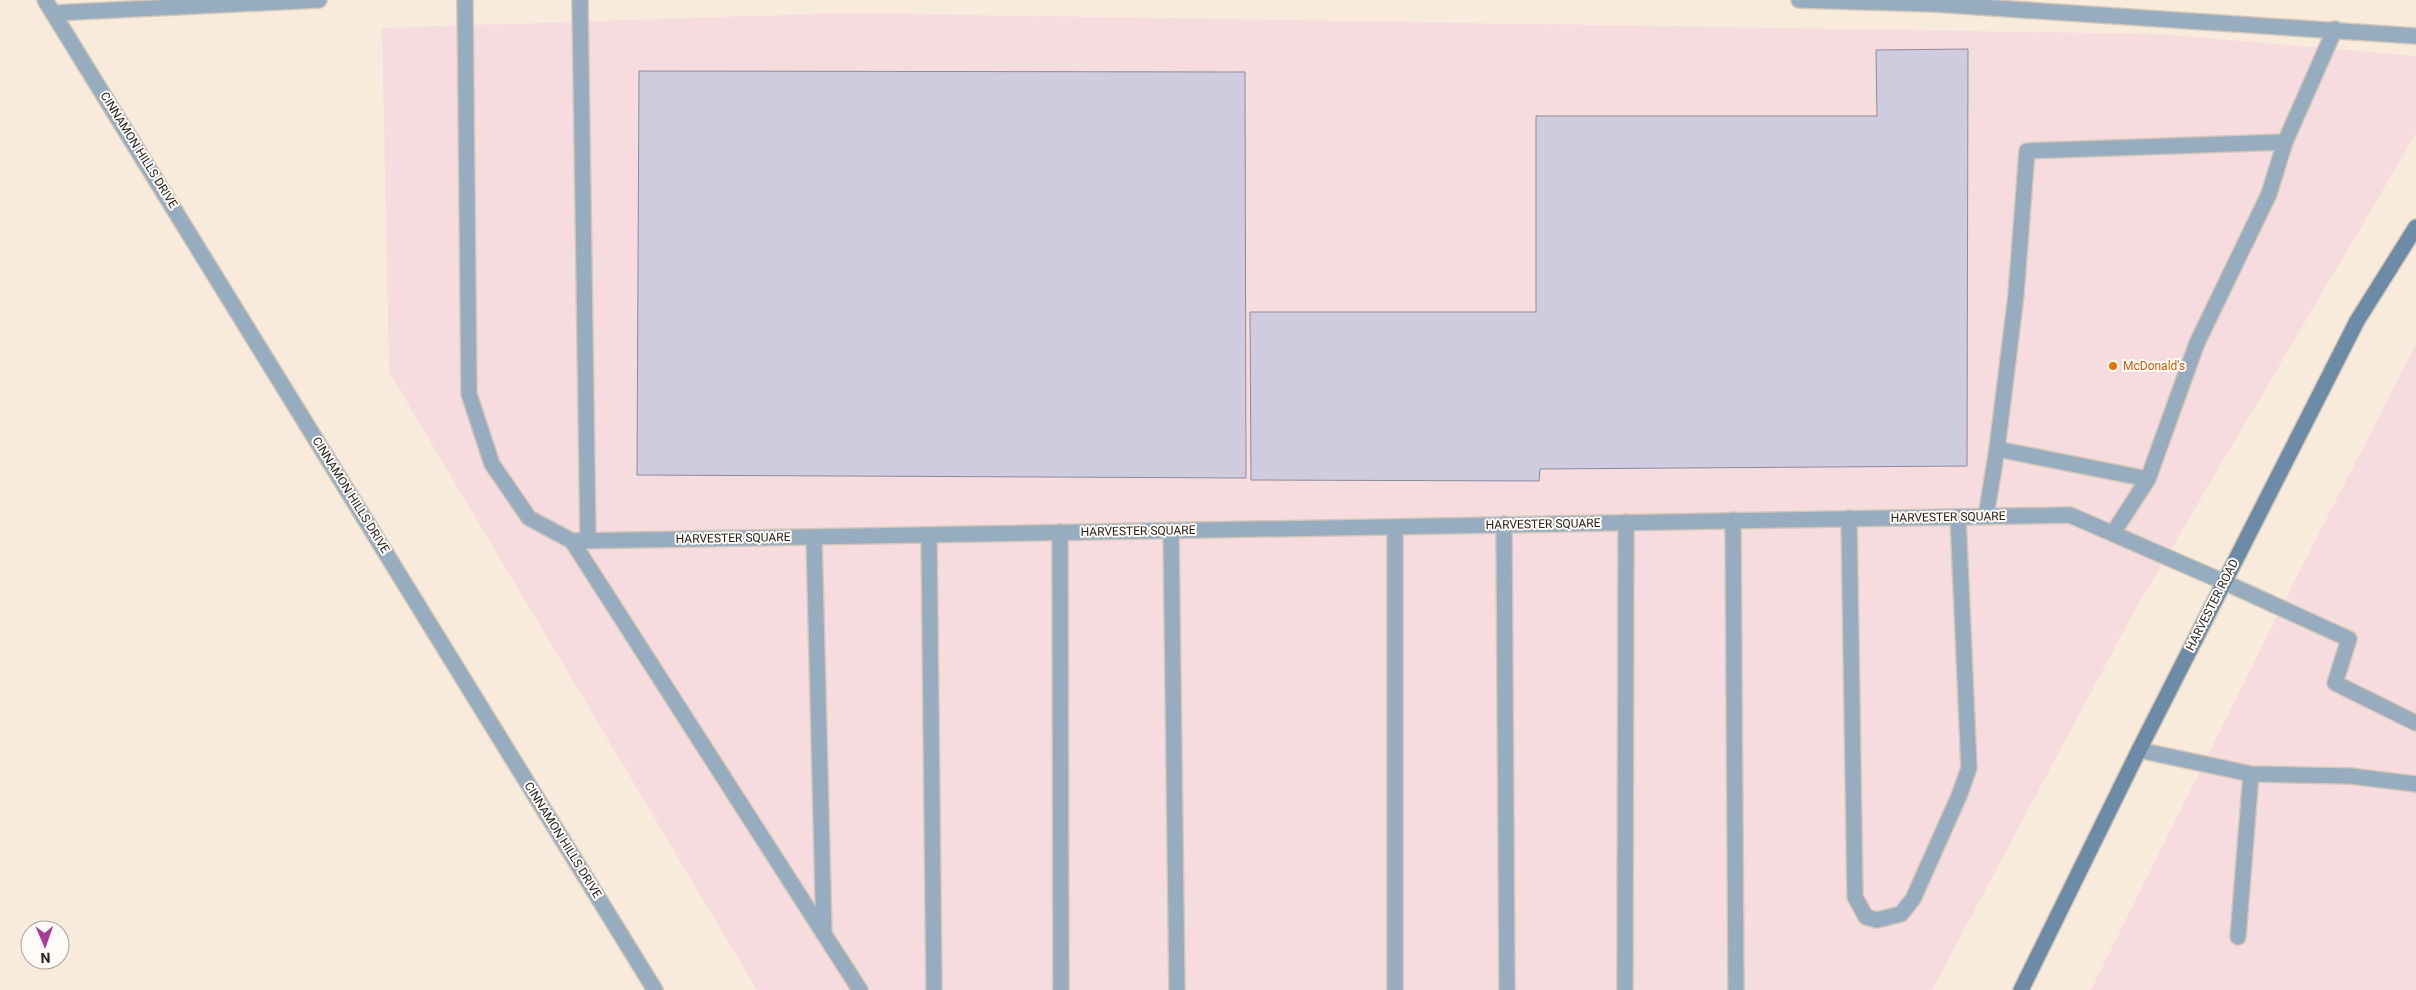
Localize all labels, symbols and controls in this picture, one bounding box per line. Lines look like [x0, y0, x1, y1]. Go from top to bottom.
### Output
street label: CINNAMON HILLS DRIVE [97, 89, 181, 211]
place label: McDonald's [2123, 359, 2185, 373]
marker: McDonald's [2107, 360, 2119, 372]
street label: CINNAMON HILLS DRIVE [309, 434, 393, 556]
street label: HARVESTER SQUARE [1890, 509, 2006, 525]
street label: HARVESTER SQUARE [1485, 516, 1601, 532]
street label: HARVESTER SQUARE [1080, 523, 1196, 539]
street label: HARVESTER SQUARE [675, 530, 791, 546]
street label: HARVESTER ROAD [2183, 557, 2241, 653]
street label: CINNAMON HILLS DRIVE [521, 779, 605, 901]
north arrow [20, 920, 70, 970]
text: N [40, 950, 51, 966]

